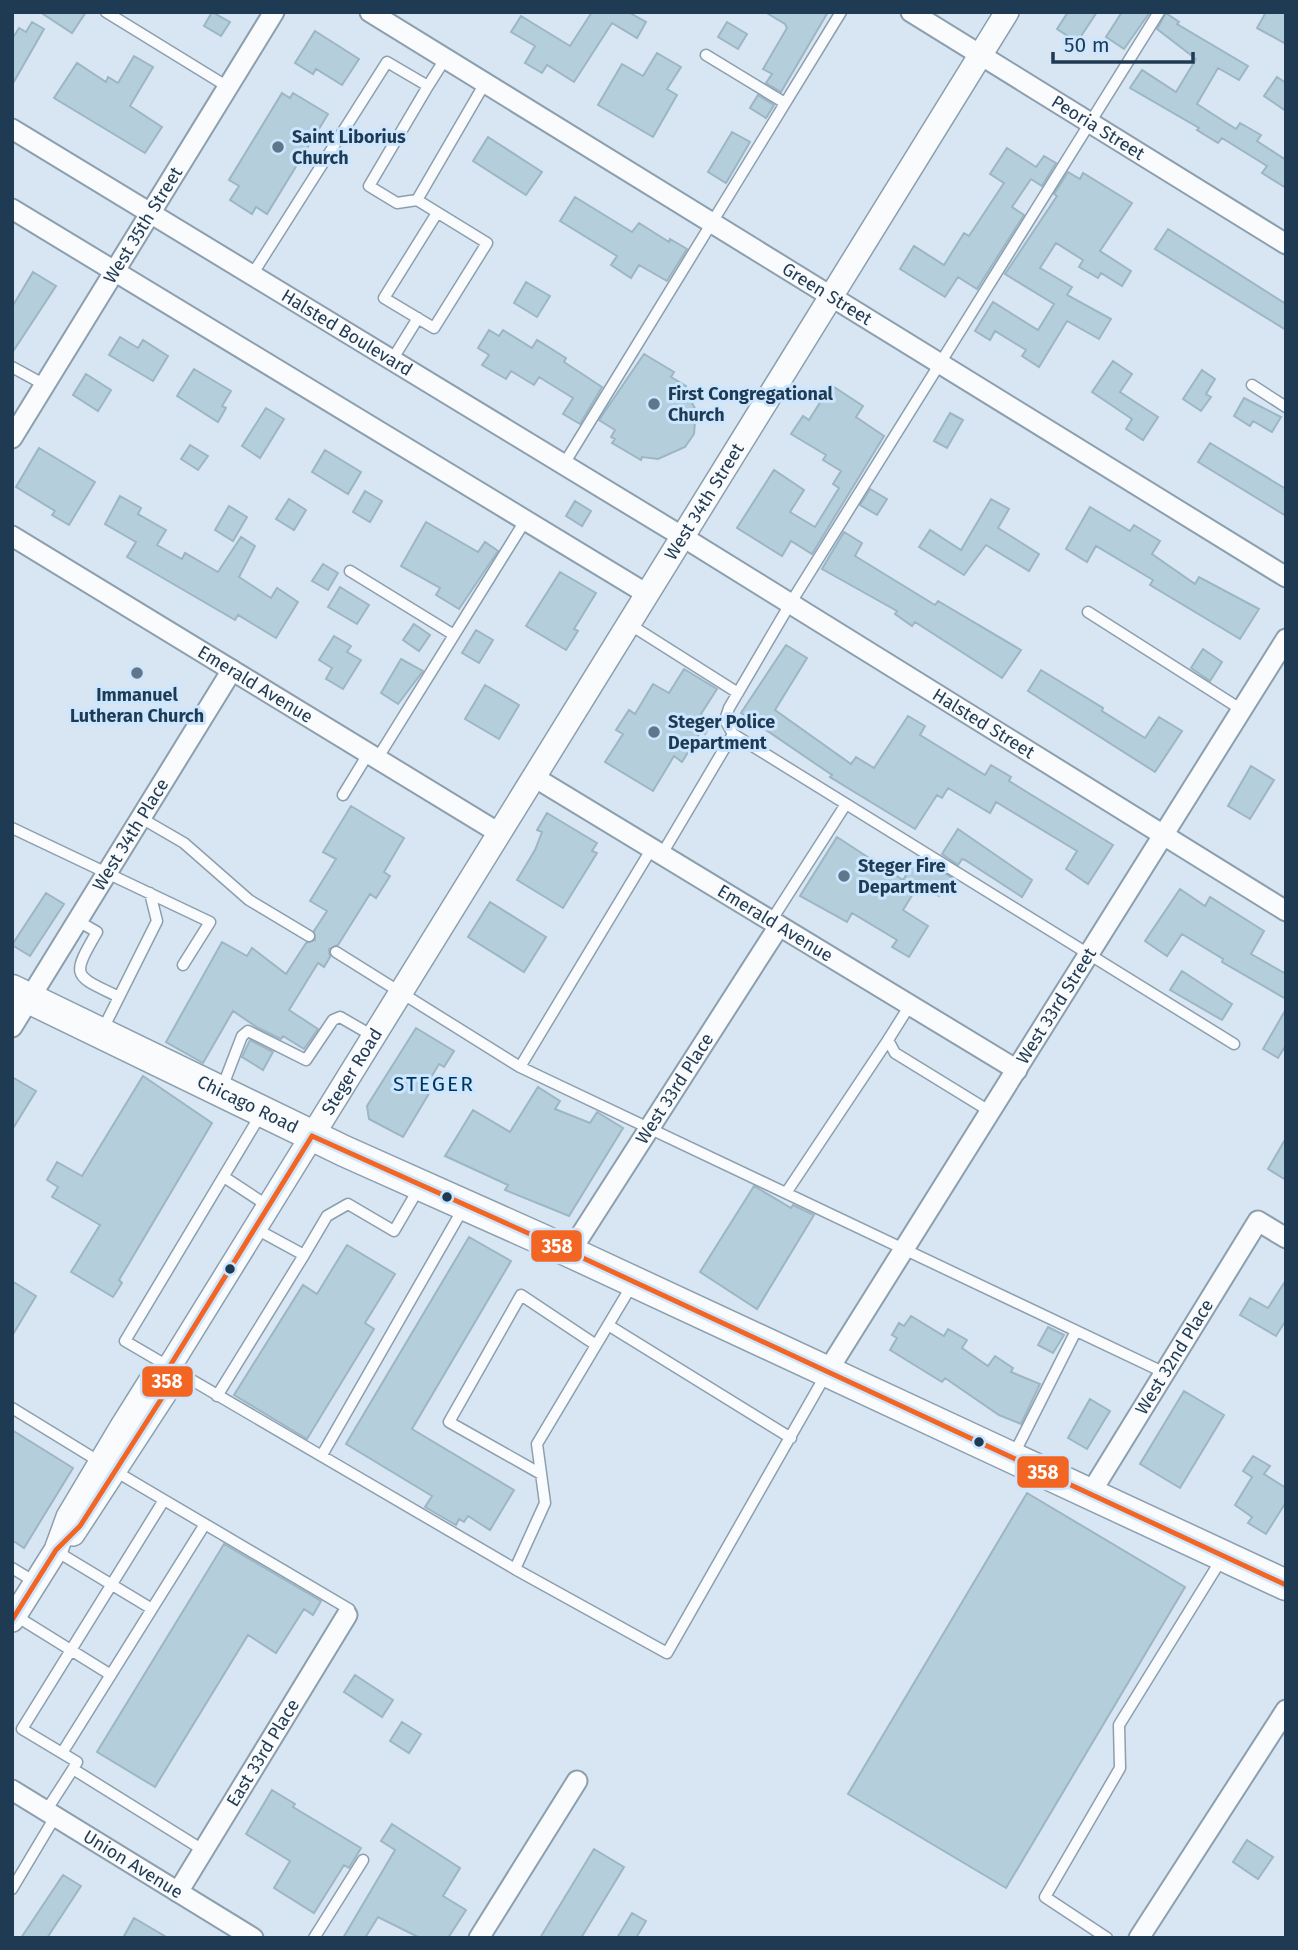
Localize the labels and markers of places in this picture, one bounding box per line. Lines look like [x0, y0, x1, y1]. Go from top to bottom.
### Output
place label: Saint Liborius Church [292, 126, 406, 169]
marker: Saint Liborius Church [270, 139, 286, 155]
place label: First Congregational Church [668, 383, 834, 426]
marker: First Congregational Church [646, 396, 662, 412]
marker: Immanuel Lutheran Church [129, 665, 145, 681]
place label: Immanuel Lutheran Church [70, 684, 204, 727]
place label: Steger Police Department [668, 711, 775, 754]
marker: Steger Police Department [646, 724, 662, 740]
place label: Steger Fire Department [858, 855, 958, 898]
marker: Steger Fire Department [836, 868, 852, 884]
unlabelled marker [440, 1190, 454, 1204]
unlabelled marker [223, 1262, 237, 1276]
unlabelled marker [972, 1435, 986, 1449]

